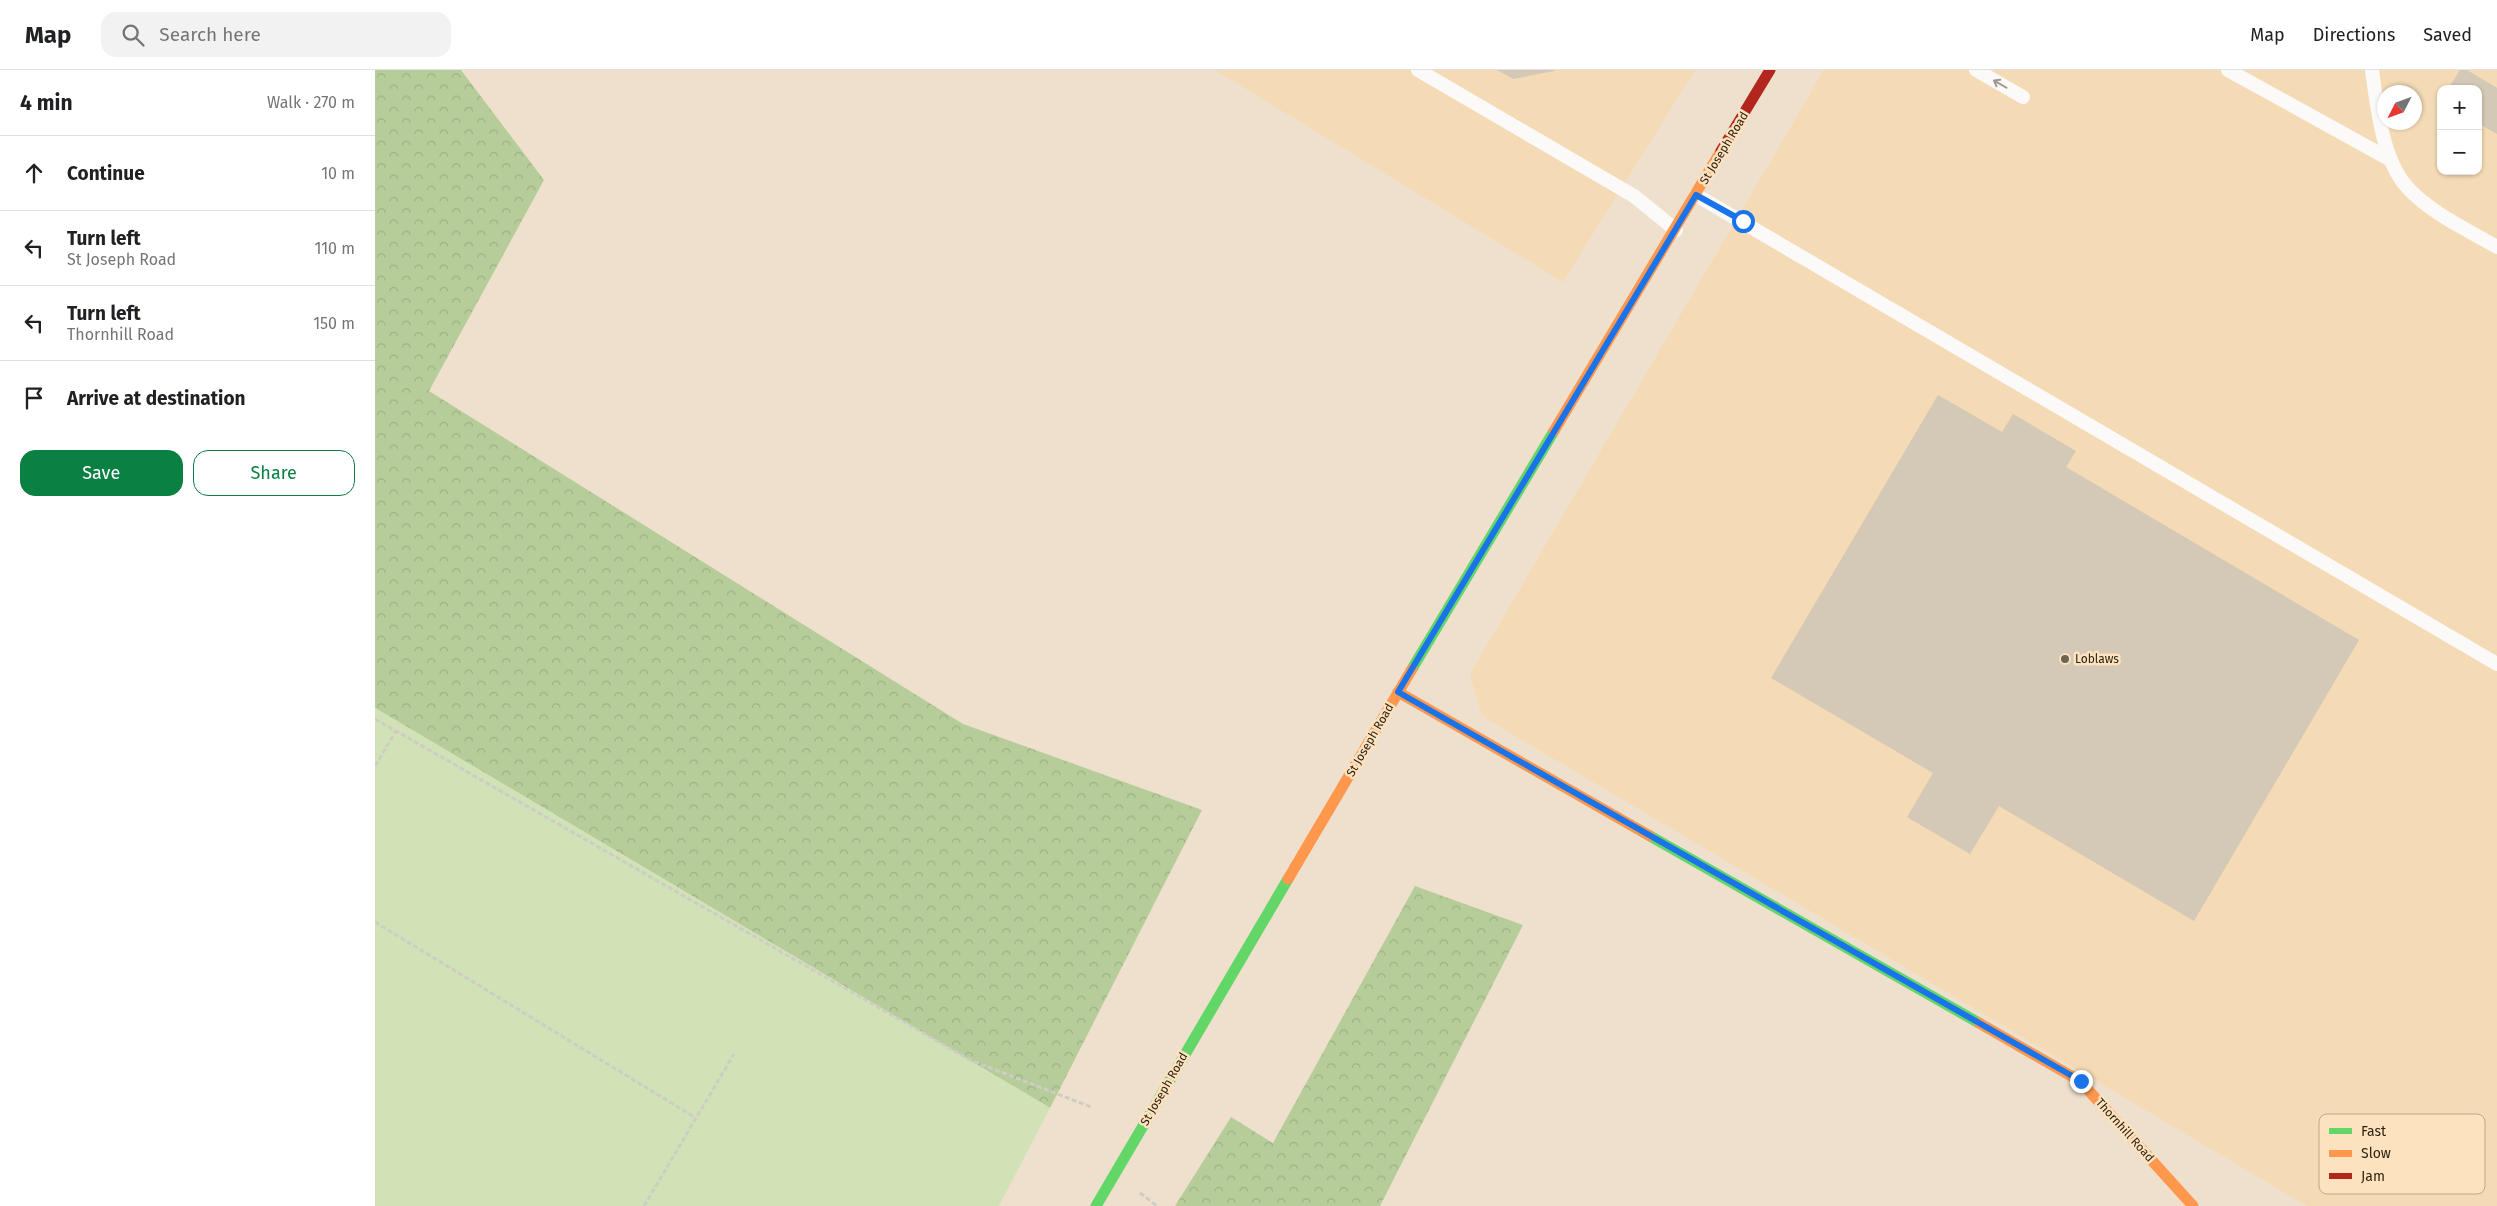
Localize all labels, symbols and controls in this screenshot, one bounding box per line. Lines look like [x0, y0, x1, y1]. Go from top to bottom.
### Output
search box [101, 12, 451, 57]
text: Map [25, 21, 71, 49]
icon: search [119, 21, 147, 49]
text: Search here [159, 23, 261, 46]
text: Map [2250, 24, 2285, 46]
text: Directions [2313, 24, 2395, 46]
text: Saved [2423, 24, 2472, 46]
one-way arrow [1993, 78, 2007, 88]
north arrow [2377, 85, 2422, 130]
map controls [2437, 85, 2482, 175]
button: + [2437, 85, 2482, 130]
text: 4 min [20, 90, 73, 116]
text: Walk · 270 m [267, 93, 355, 112]
street label: St Joseph Road [1697, 109, 1751, 187]
button: − [2437, 130, 2482, 175]
icon: ahead [20, 159, 48, 187]
text: Continue [67, 162, 145, 185]
text: 10 m [321, 164, 355, 183]
route start [1732, 210, 1755, 233]
text: Turn left [67, 227, 141, 250]
icon: left [20, 234, 48, 262]
text: 110 m [314, 239, 355, 258]
text: St Joseph Road [67, 250, 176, 269]
text: Turn left [67, 302, 141, 325]
icon: left [20, 309, 48, 337]
text: 150 m [313, 314, 355, 333]
text: Thornhill Road [67, 325, 174, 344]
icon: arrive [20, 384, 48, 412]
text: Arrive at destination [67, 387, 246, 410]
button: Save [20, 450, 183, 496]
button: Share [193, 450, 355, 496]
place label: Loblaws [2075, 652, 2119, 666]
marker: Loblaws [2059, 653, 2071, 665]
street label: St Joseph Road [1343, 701, 1397, 779]
street label: St Joseph Road [1137, 1050, 1191, 1128]
route end [2070, 1070, 2093, 1093]
street label: Thornhill Road [2093, 1096, 2157, 1164]
legend [2319, 1114, 2485, 1194]
text: Fast [2361, 1123, 2387, 1140]
text: Slow [2361, 1145, 2391, 1162]
text: Jam [2361, 1168, 2385, 1185]

